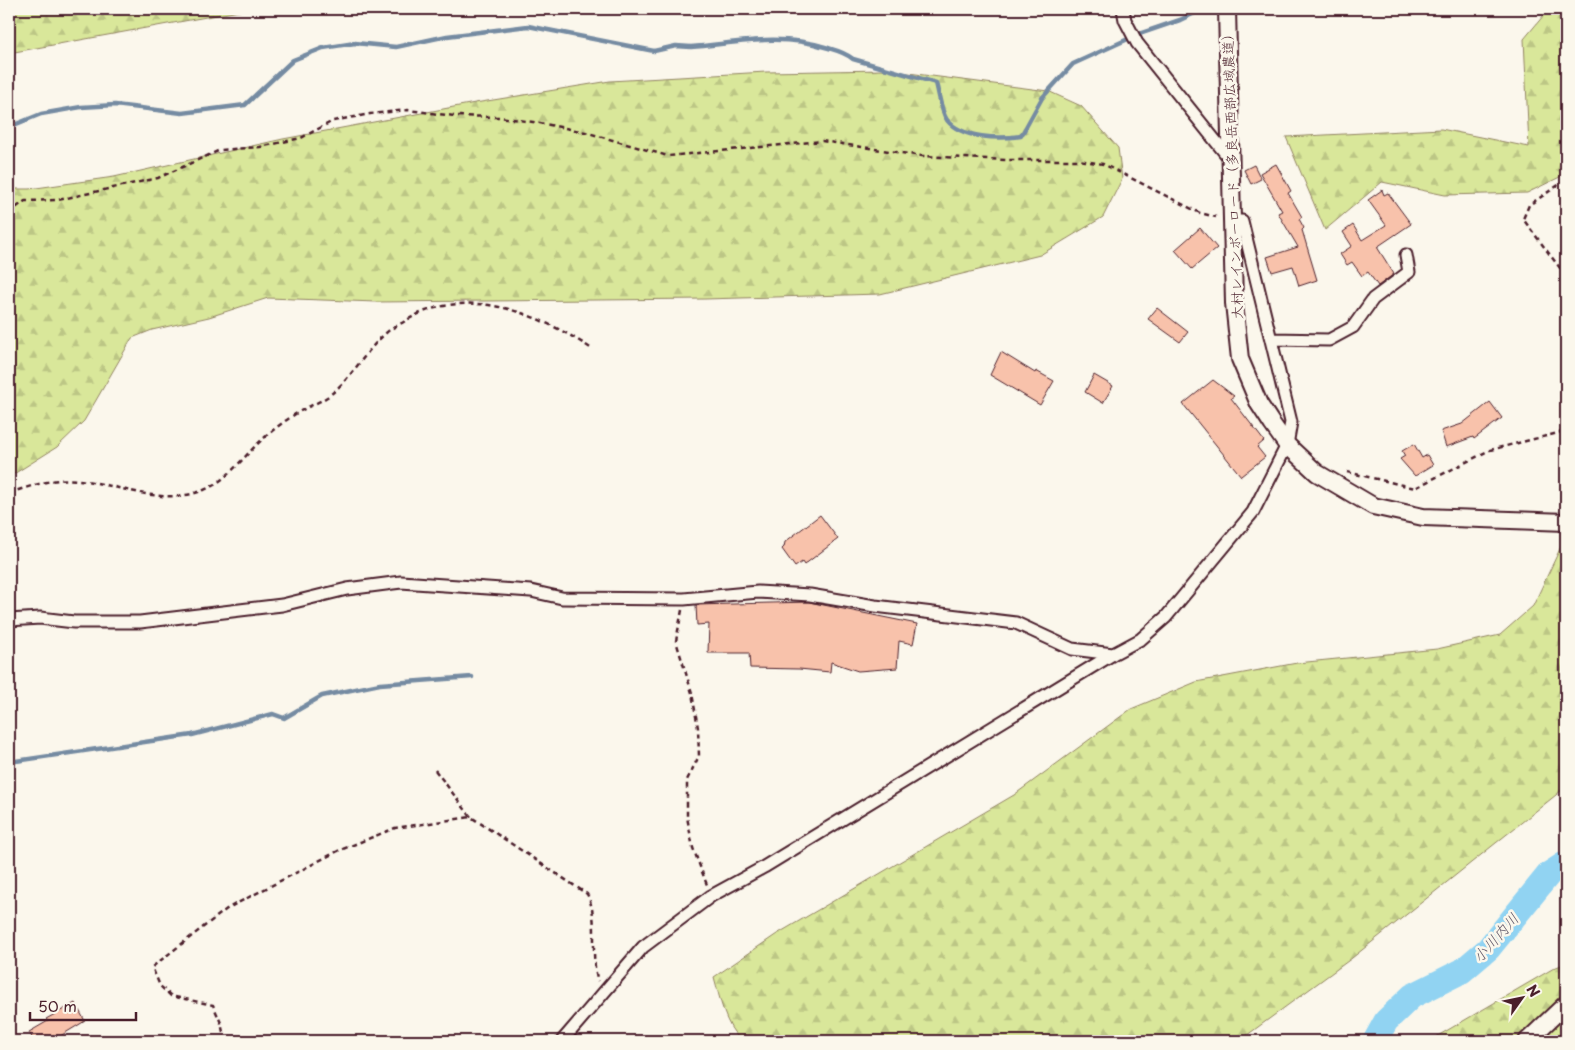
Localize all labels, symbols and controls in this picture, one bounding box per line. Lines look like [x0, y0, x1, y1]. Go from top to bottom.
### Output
street label: 大村レインボーロード（多良岳西部広域農道） [1216, 26, 1248, 320]
water label: 小川内川 [1466, 907, 1524, 967]
north arrow [1498, 972, 1548, 1022]
text: N [1521, 980, 1545, 1001]
scale bar [30, 990, 136, 1022]
text: 50 m [38, 994, 77, 1017]

